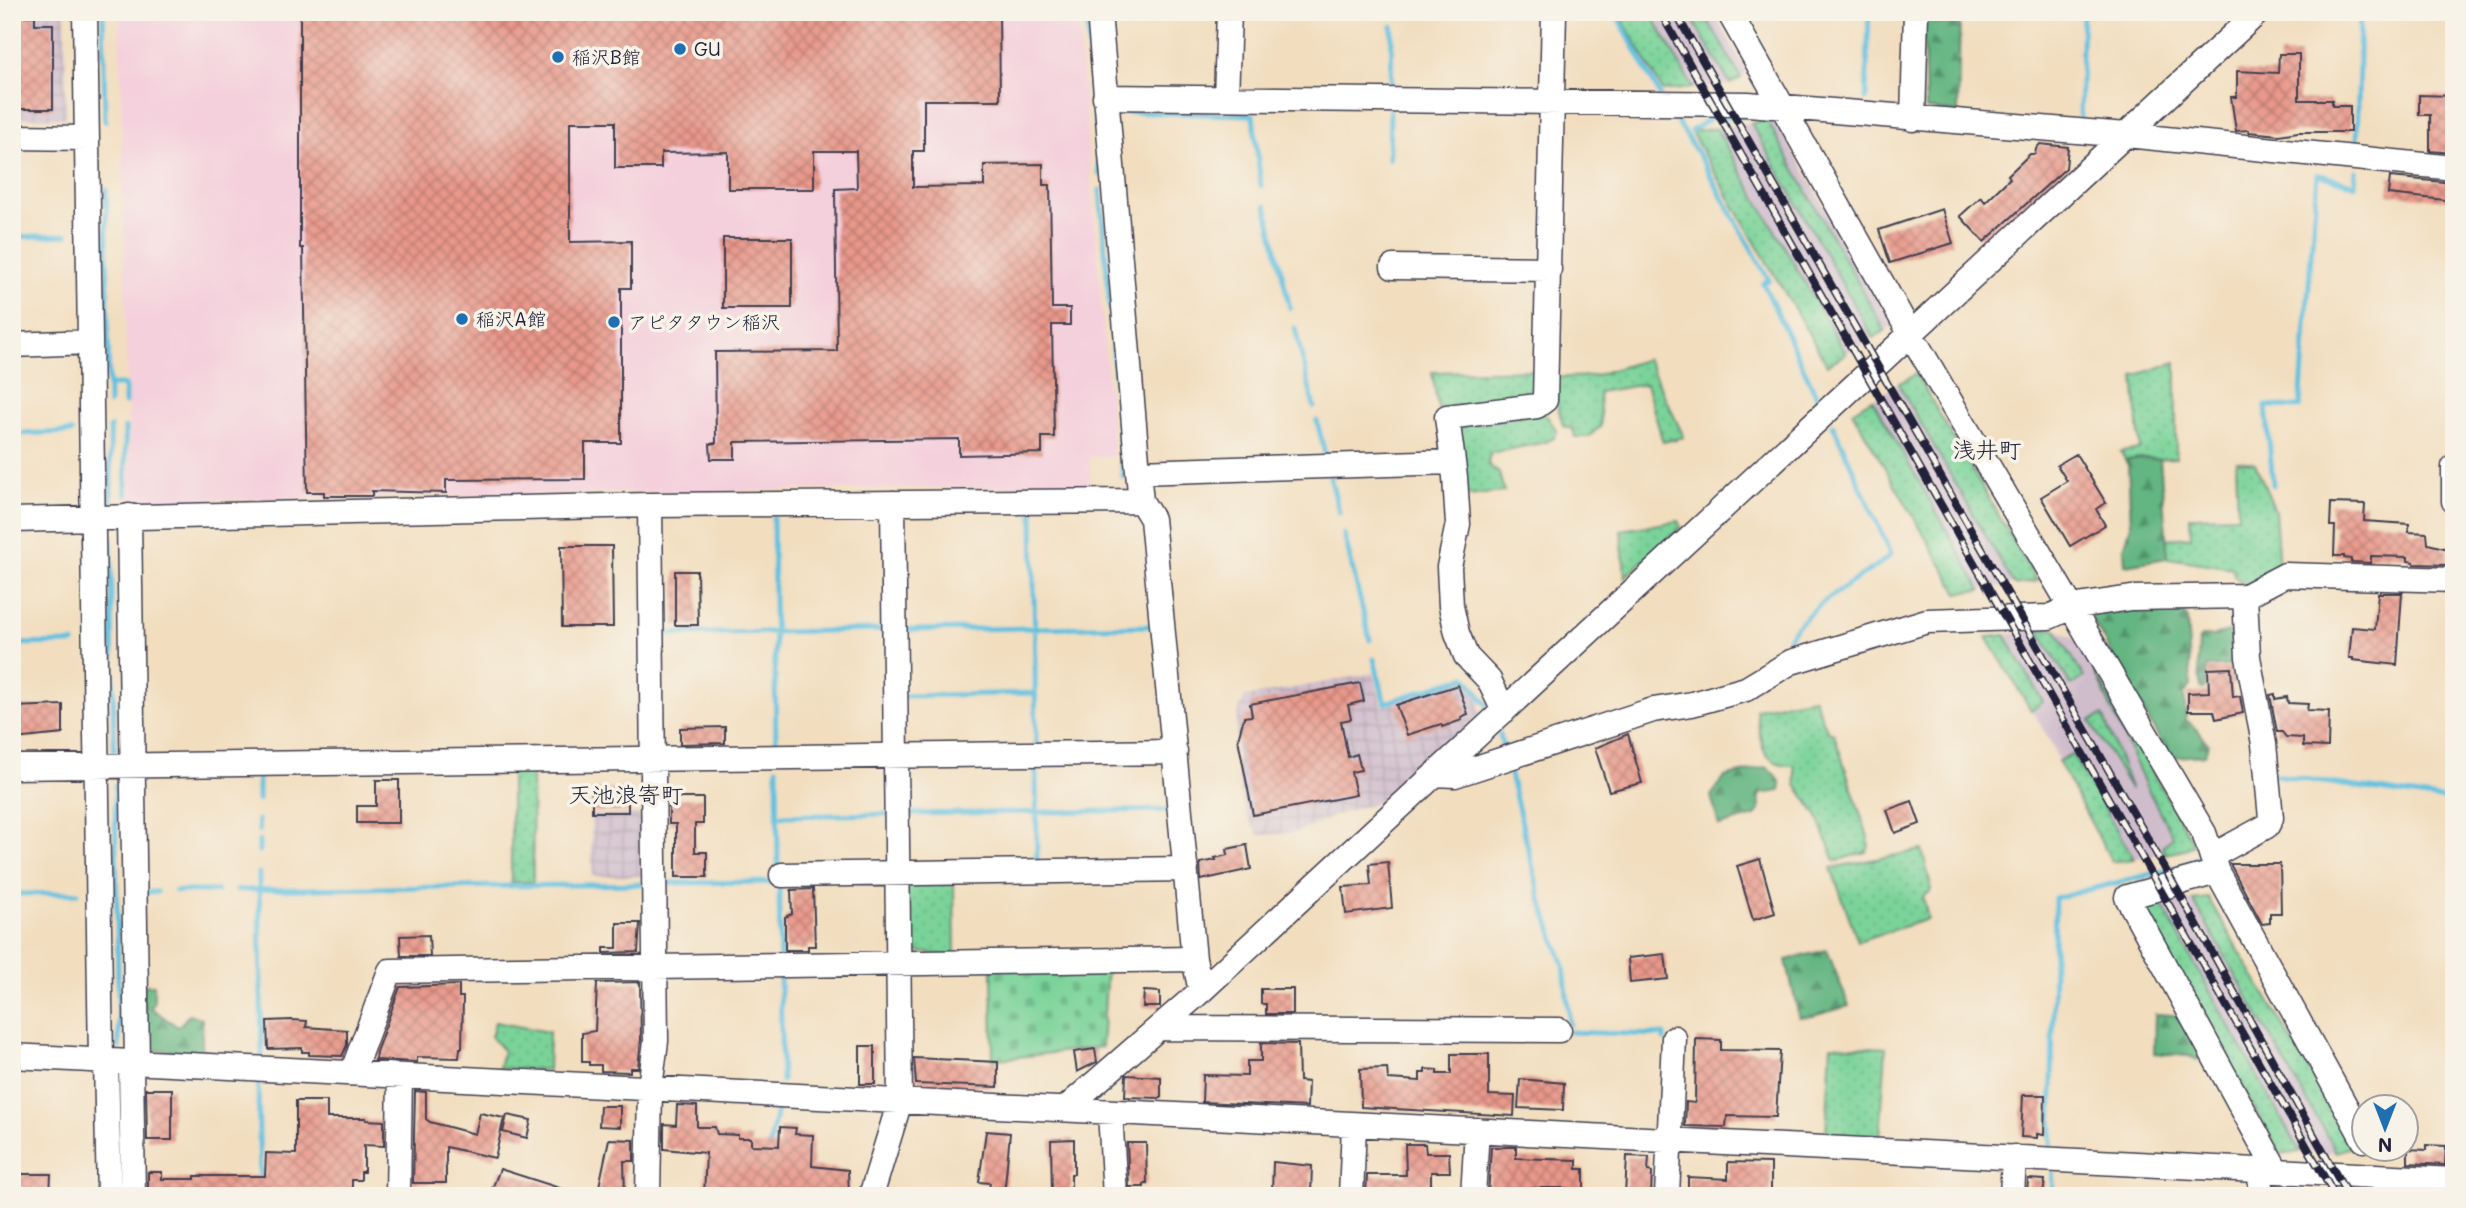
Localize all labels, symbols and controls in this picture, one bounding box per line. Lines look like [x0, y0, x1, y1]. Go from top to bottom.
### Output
place label: GU [694, 36, 721, 61]
marker: GU [672, 41, 688, 57]
place label: 稲沢B館 [572, 44, 641, 69]
marker: 稲沢B館 [550, 49, 566, 65]
place label: 稲沢A館 [476, 306, 546, 331]
place label: アピタタウン稲沢 [628, 309, 780, 334]
marker: 稲沢A館 [454, 311, 470, 327]
marker: アピタタウン稲沢 [606, 314, 622, 330]
district label: 浅井町 [1953, 434, 2022, 464]
district label: 天池浪寄町 [569, 779, 684, 809]
north arrow [2350, 1092, 2420, 1162]
text: N [2378, 1133, 2392, 1158]

